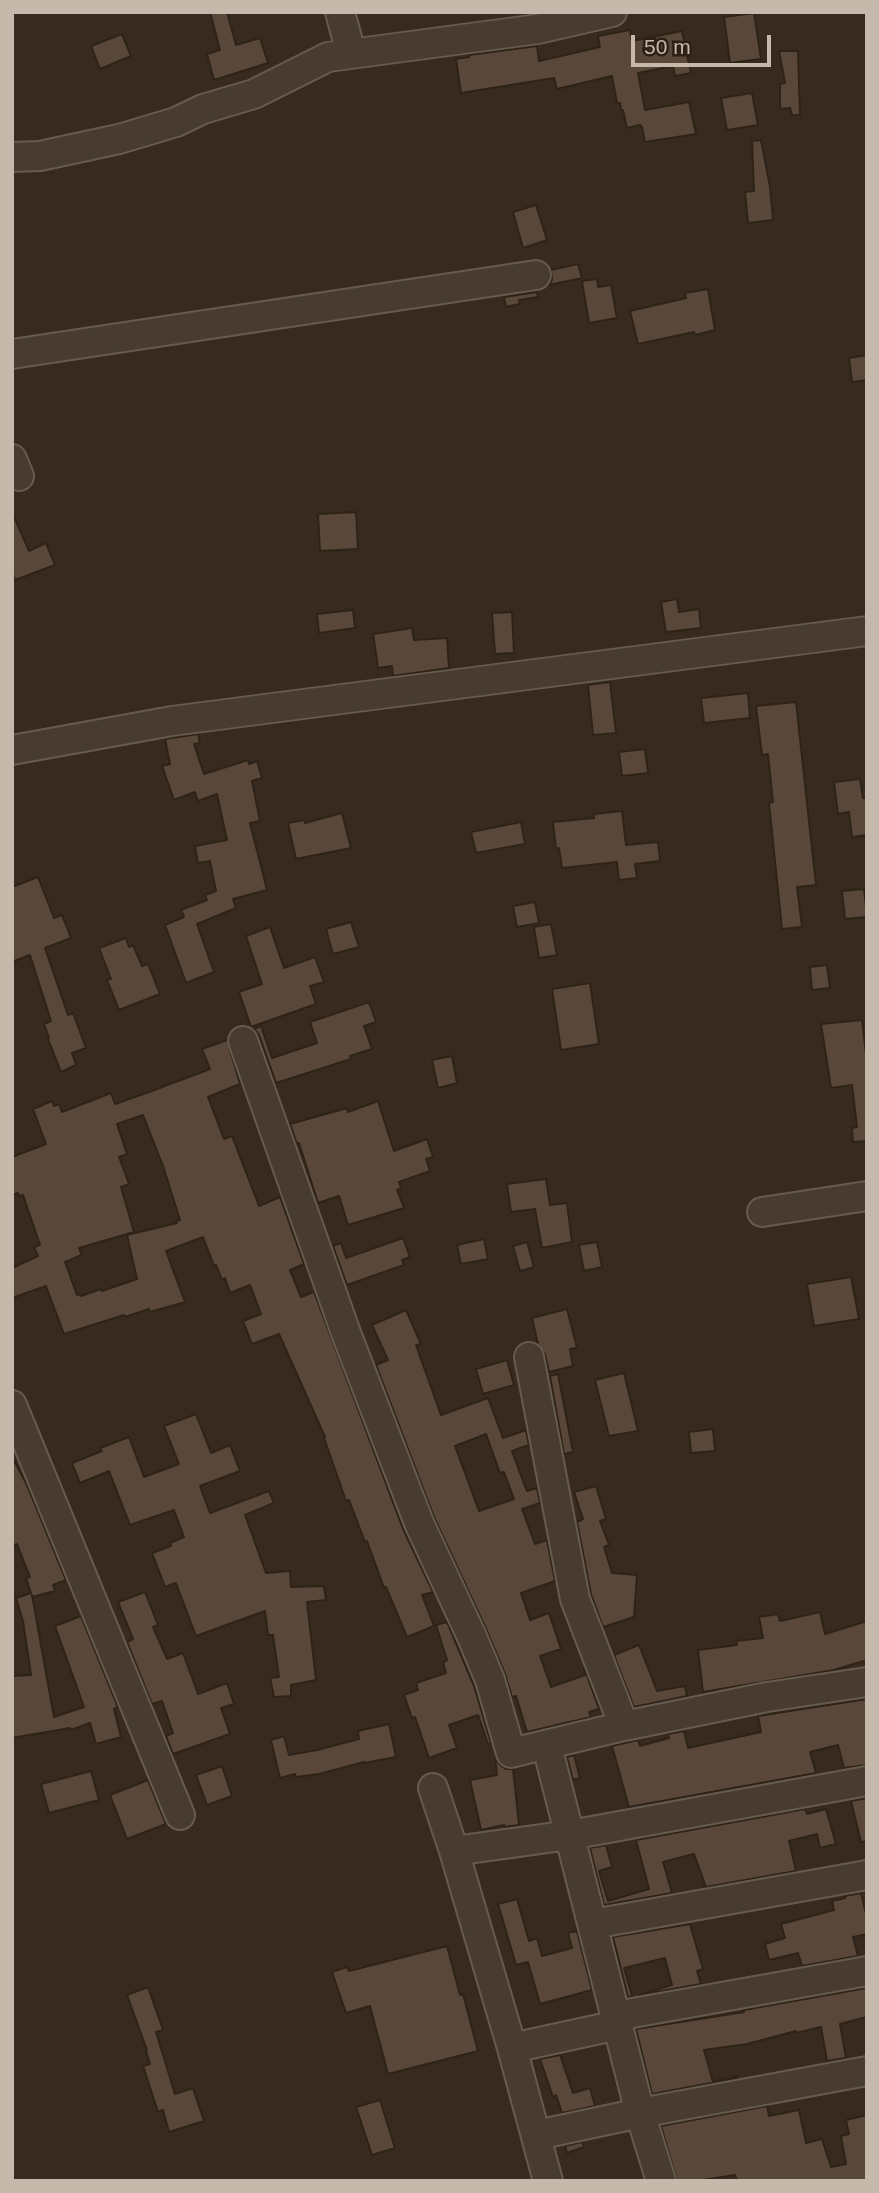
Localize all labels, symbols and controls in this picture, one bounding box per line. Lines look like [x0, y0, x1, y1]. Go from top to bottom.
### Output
scale bar [634, 21, 774, 65]
text: 50 m [644, 35, 691, 58]

